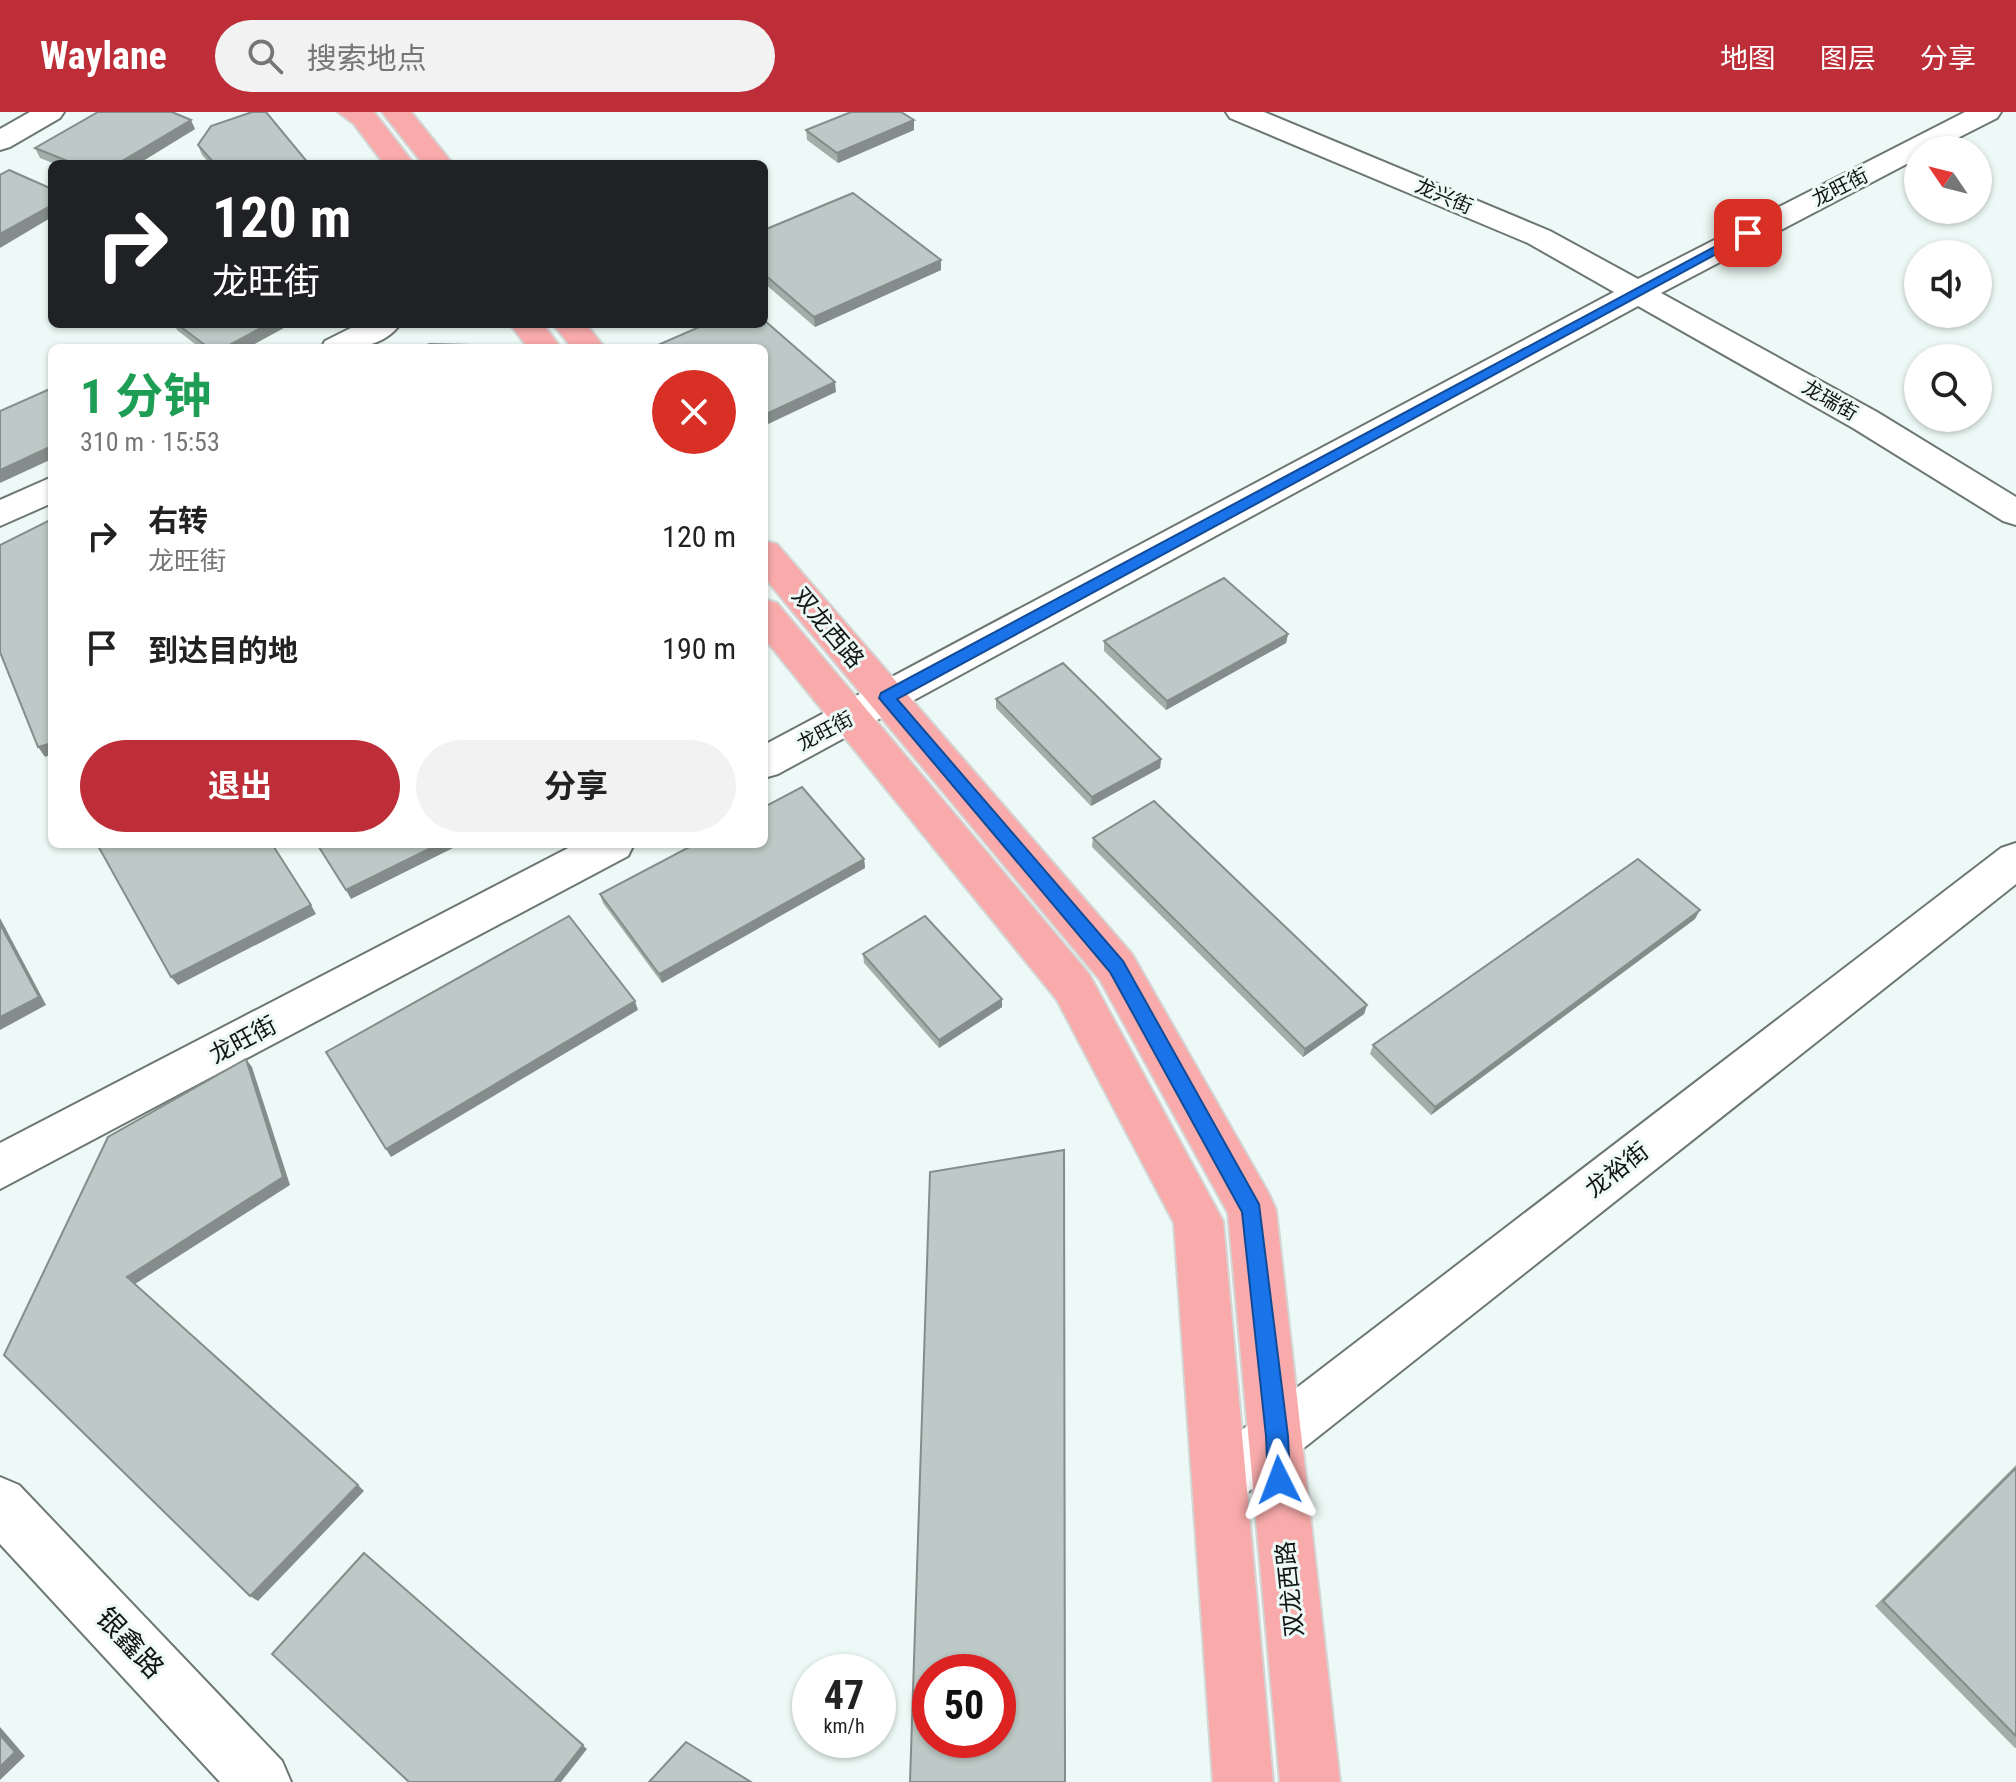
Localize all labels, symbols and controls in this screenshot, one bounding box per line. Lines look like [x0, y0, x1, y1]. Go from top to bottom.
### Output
search box [215, 20, 775, 92]
text: Waylane [40, 34, 167, 78]
icon: search [243, 34, 287, 78]
text: 搜索地点 [307, 41, 427, 76]
text: 地图 [1720, 42, 1776, 75]
text: 图层 [1820, 42, 1876, 75]
text: 分享 [1920, 42, 1976, 75]
north arrow [1904, 136, 1992, 224]
map controls [1904, 136, 1992, 432]
street label: 龙旺街 [1808, 163, 1872, 211]
street label: 龙兴街 [1412, 173, 1476, 219]
text: 120 m [212, 185, 351, 251]
icon: right [80, 192, 184, 296]
pin [1714, 199, 1782, 267]
icon: arrive [1726, 211, 1770, 255]
button: sound [1904, 240, 1992, 328]
text: 龙旺街 [212, 261, 320, 303]
button: search [1904, 344, 1992, 432]
text: 1 分钟 [80, 368, 211, 425]
button: close [652, 370, 736, 454]
street label: 龙瑞街 [1798, 375, 1862, 425]
text: 310 m · 15:53 [80, 427, 220, 457]
text: 右转 [148, 503, 208, 538]
icon: right [80, 514, 124, 558]
text: 120 m [662, 519, 736, 554]
text: 龙旺街 [148, 546, 226, 576]
street label: 双龙西路 [786, 582, 870, 674]
icon: arrive [80, 626, 124, 670]
text: 190 m [662, 631, 736, 666]
text: 到达目的地 [148, 633, 298, 668]
street label: 龙旺街 [793, 706, 857, 756]
button: 退出 [80, 740, 400, 832]
button: 分享 [416, 740, 736, 832]
street label: 龙旺街 [205, 1011, 281, 1069]
street label: 龙裕街 [1580, 1137, 1654, 1203]
position arrow [1237, 1438, 1321, 1522]
street label: 双龙西路 [1271, 1540, 1309, 1638]
street label: 银鑫路 [89, 1601, 171, 1685]
speed limit sign: 50 [912, 1654, 1016, 1758]
text: 47 [824, 1672, 864, 1719]
text: km/h [823, 1714, 865, 1738]

